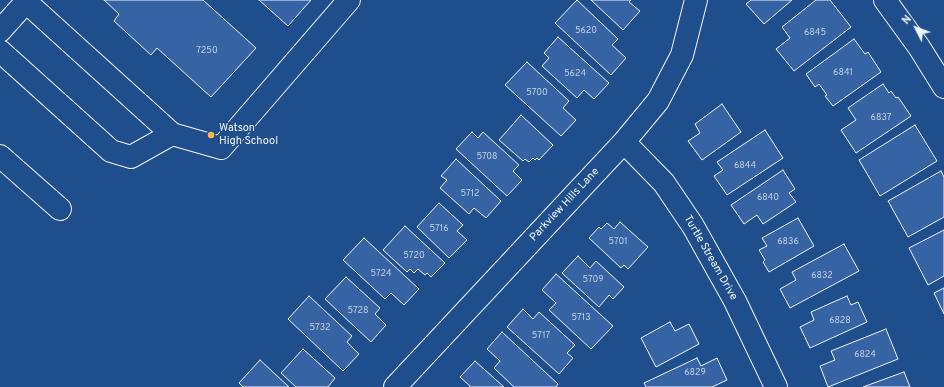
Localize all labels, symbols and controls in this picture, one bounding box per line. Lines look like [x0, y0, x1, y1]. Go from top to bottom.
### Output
north arrow [896, 8, 936, 48]
text: N [899, 12, 915, 28]
house number: 5620 [575, 26, 597, 36]
house number: 6845 [804, 28, 826, 38]
house number: 7250 [196, 46, 218, 56]
house number: 6841 [833, 68, 853, 78]
house number: 5624 [564, 69, 586, 79]
house number: 5700 [526, 88, 548, 98]
house number: 6837 [871, 113, 891, 123]
place label: Watson High School [219, 122, 278, 148]
marker: Watson High School [206, 130, 216, 140]
house number: 5708 [476, 152, 498, 162]
house number: 6844 [734, 161, 756, 171]
street label: Parkview Hills Lane [528, 166, 602, 244]
house number: 5712 [460, 189, 480, 199]
house number: 6840 [757, 193, 779, 203]
street label: Turtle Stream Drive [680, 213, 740, 303]
house number: 5716 [429, 224, 449, 234]
house number: 5701 [608, 237, 628, 247]
house number: 6836 [777, 237, 799, 247]
house number: 5720 [403, 251, 425, 261]
house number: 5724 [370, 269, 392, 279]
house number: 6832 [811, 271, 833, 281]
house number: 5709 [582, 275, 604, 285]
house number: 5728 [347, 306, 369, 316]
house number: 5713 [571, 313, 591, 323]
house number: 6828 [829, 316, 851, 326]
house number: 5732 [310, 323, 330, 333]
house number: 5717 [532, 331, 550, 341]
house number: 6824 [854, 350, 876, 360]
house number: 6829 [684, 368, 706, 378]

